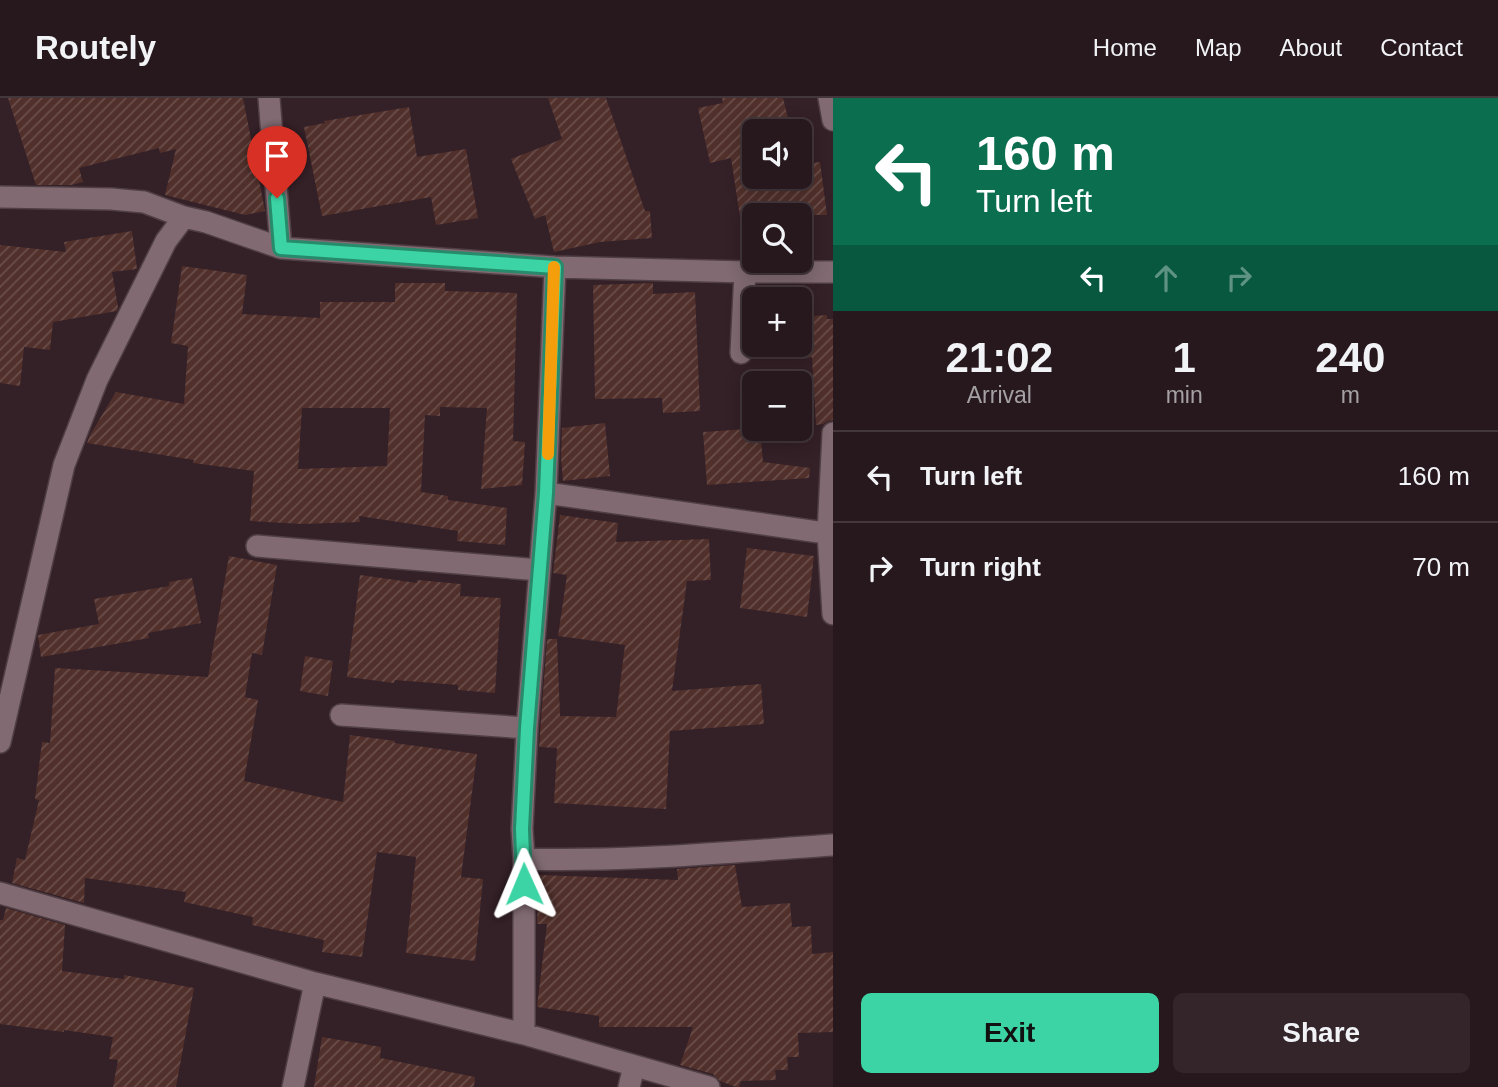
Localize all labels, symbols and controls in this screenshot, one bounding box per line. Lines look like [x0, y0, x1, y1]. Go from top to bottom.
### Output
text: Routely [35, 29, 156, 66]
text: Home [1093, 34, 1157, 61]
text: Map [1195, 34, 1242, 61]
text: About [1280, 34, 1342, 61]
text: Contact [1380, 34, 1463, 61]
map controls [742, 119, 812, 441]
button: sound [742, 119, 812, 189]
pin [247, 126, 307, 198]
icon: left [861, 126, 952, 217]
text: 160 m [976, 126, 1115, 180]
icon: arrive [258, 137, 296, 175]
text: Turn left [976, 183, 1092, 219]
button: search [742, 203, 812, 273]
icon: left [1074, 259, 1112, 297]
icon: ahead [1147, 259, 1185, 297]
icon: right [1220, 259, 1258, 297]
button: + [742, 287, 812, 357]
text: 21:02 [946, 334, 1053, 381]
text: 1 [1172, 334, 1196, 381]
text: 240 [1315, 334, 1385, 381]
button: − [742, 371, 812, 441]
text: Arrival [967, 382, 1032, 408]
text: min [1166, 382, 1203, 408]
text: m [1341, 382, 1360, 408]
icon: left [861, 458, 899, 496]
text: Turn left [920, 461, 1022, 491]
text: 160 m [1398, 461, 1470, 491]
icon: right [861, 549, 899, 587]
text: Turn right [920, 552, 1041, 582]
text: 70 m [1412, 552, 1470, 582]
position arrow [487, 847, 561, 921]
button: Exit [861, 993, 1159, 1073]
button: Share [1173, 993, 1470, 1073]

